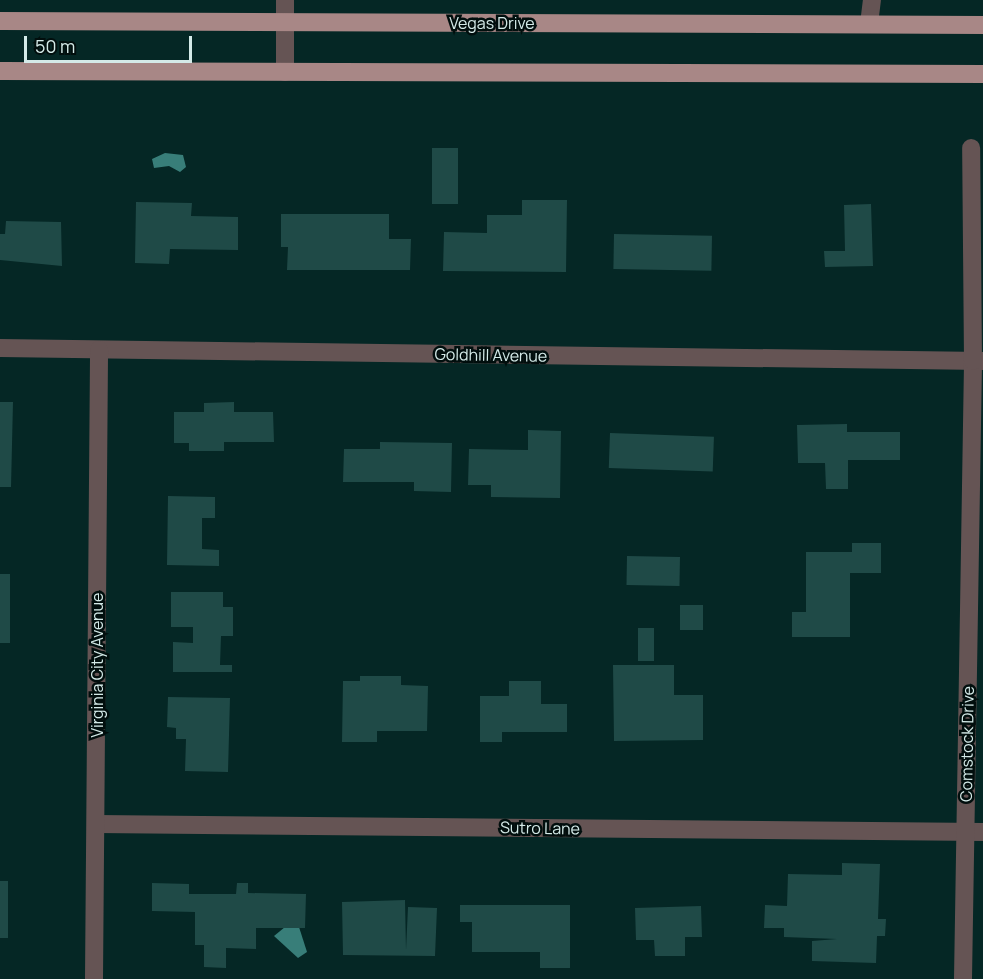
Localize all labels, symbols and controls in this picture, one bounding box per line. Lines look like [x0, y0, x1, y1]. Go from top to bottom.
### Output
street label: Vegas Drive [449, 13, 535, 33]
scale bar [27, 24, 195, 62]
text: 50 m [35, 34, 75, 58]
street label: Goldhill Avenue [435, 344, 547, 366]
street label: Virginia City Avenue [87, 593, 107, 737]
street label: Comstock Drive [956, 686, 978, 802]
street label: Sutro Lane [500, 818, 580, 838]

